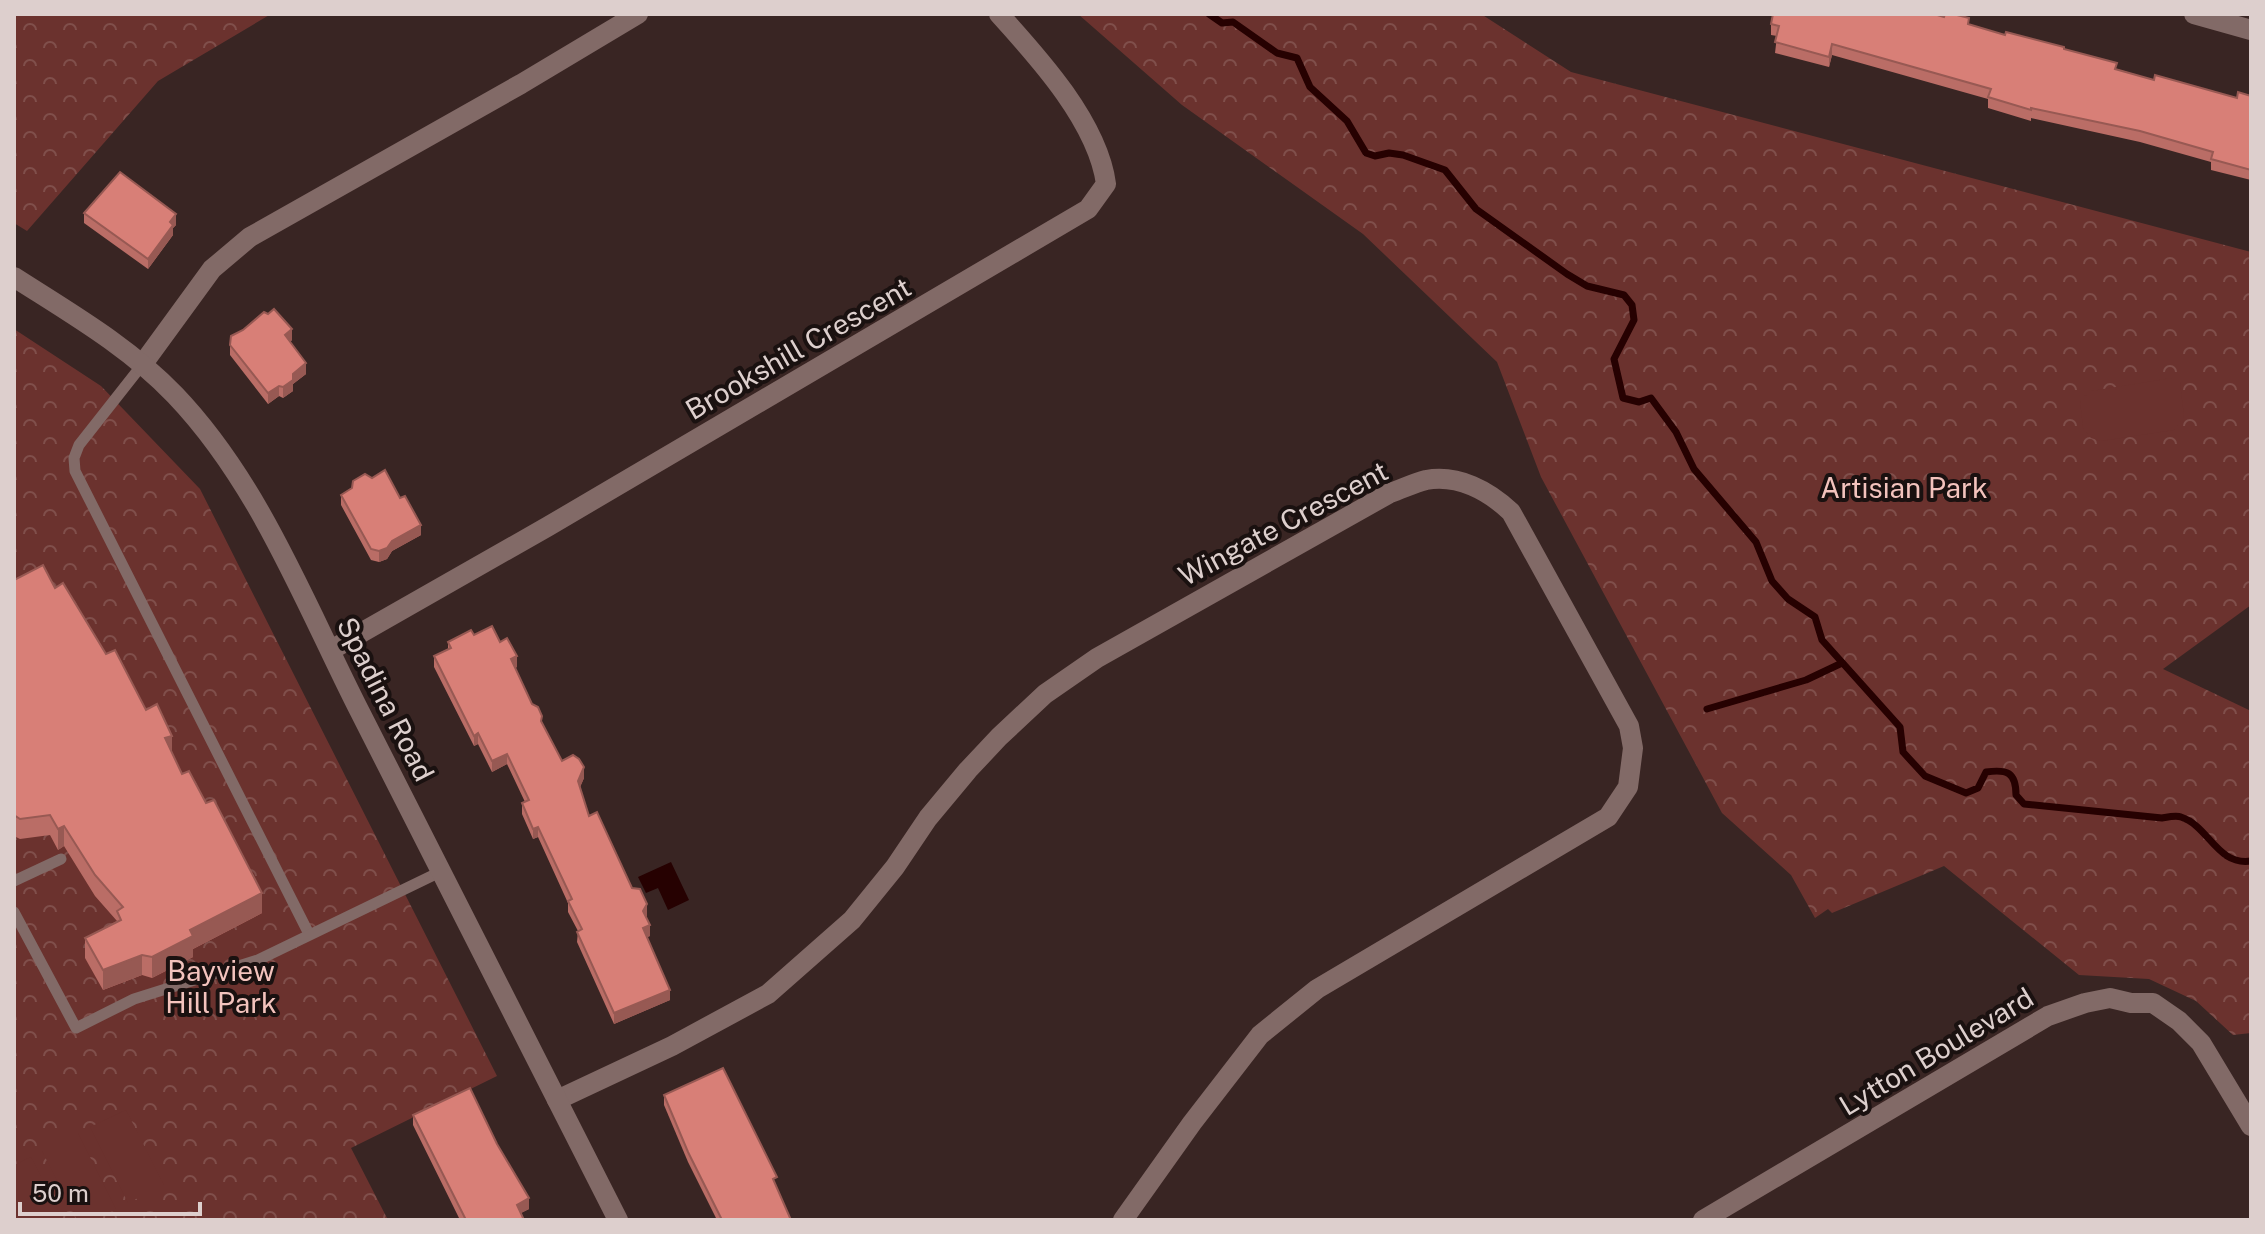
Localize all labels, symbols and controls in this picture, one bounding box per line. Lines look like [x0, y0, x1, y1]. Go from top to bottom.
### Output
street label: Brookshill Crescent [679, 270, 917, 426]
street label: Wingate Crescent [1173, 454, 1393, 592]
park label: Artisian Park [1820, 471, 1988, 504]
street label: Spadina Road [331, 612, 441, 786]
park label: Bayview Hill Park [165, 954, 277, 1019]
street label: Lytton Boulevard [1833, 980, 2039, 1122]
scale bar [20, 1166, 200, 1216]
text: 50 m [32, 1179, 89, 1207]

